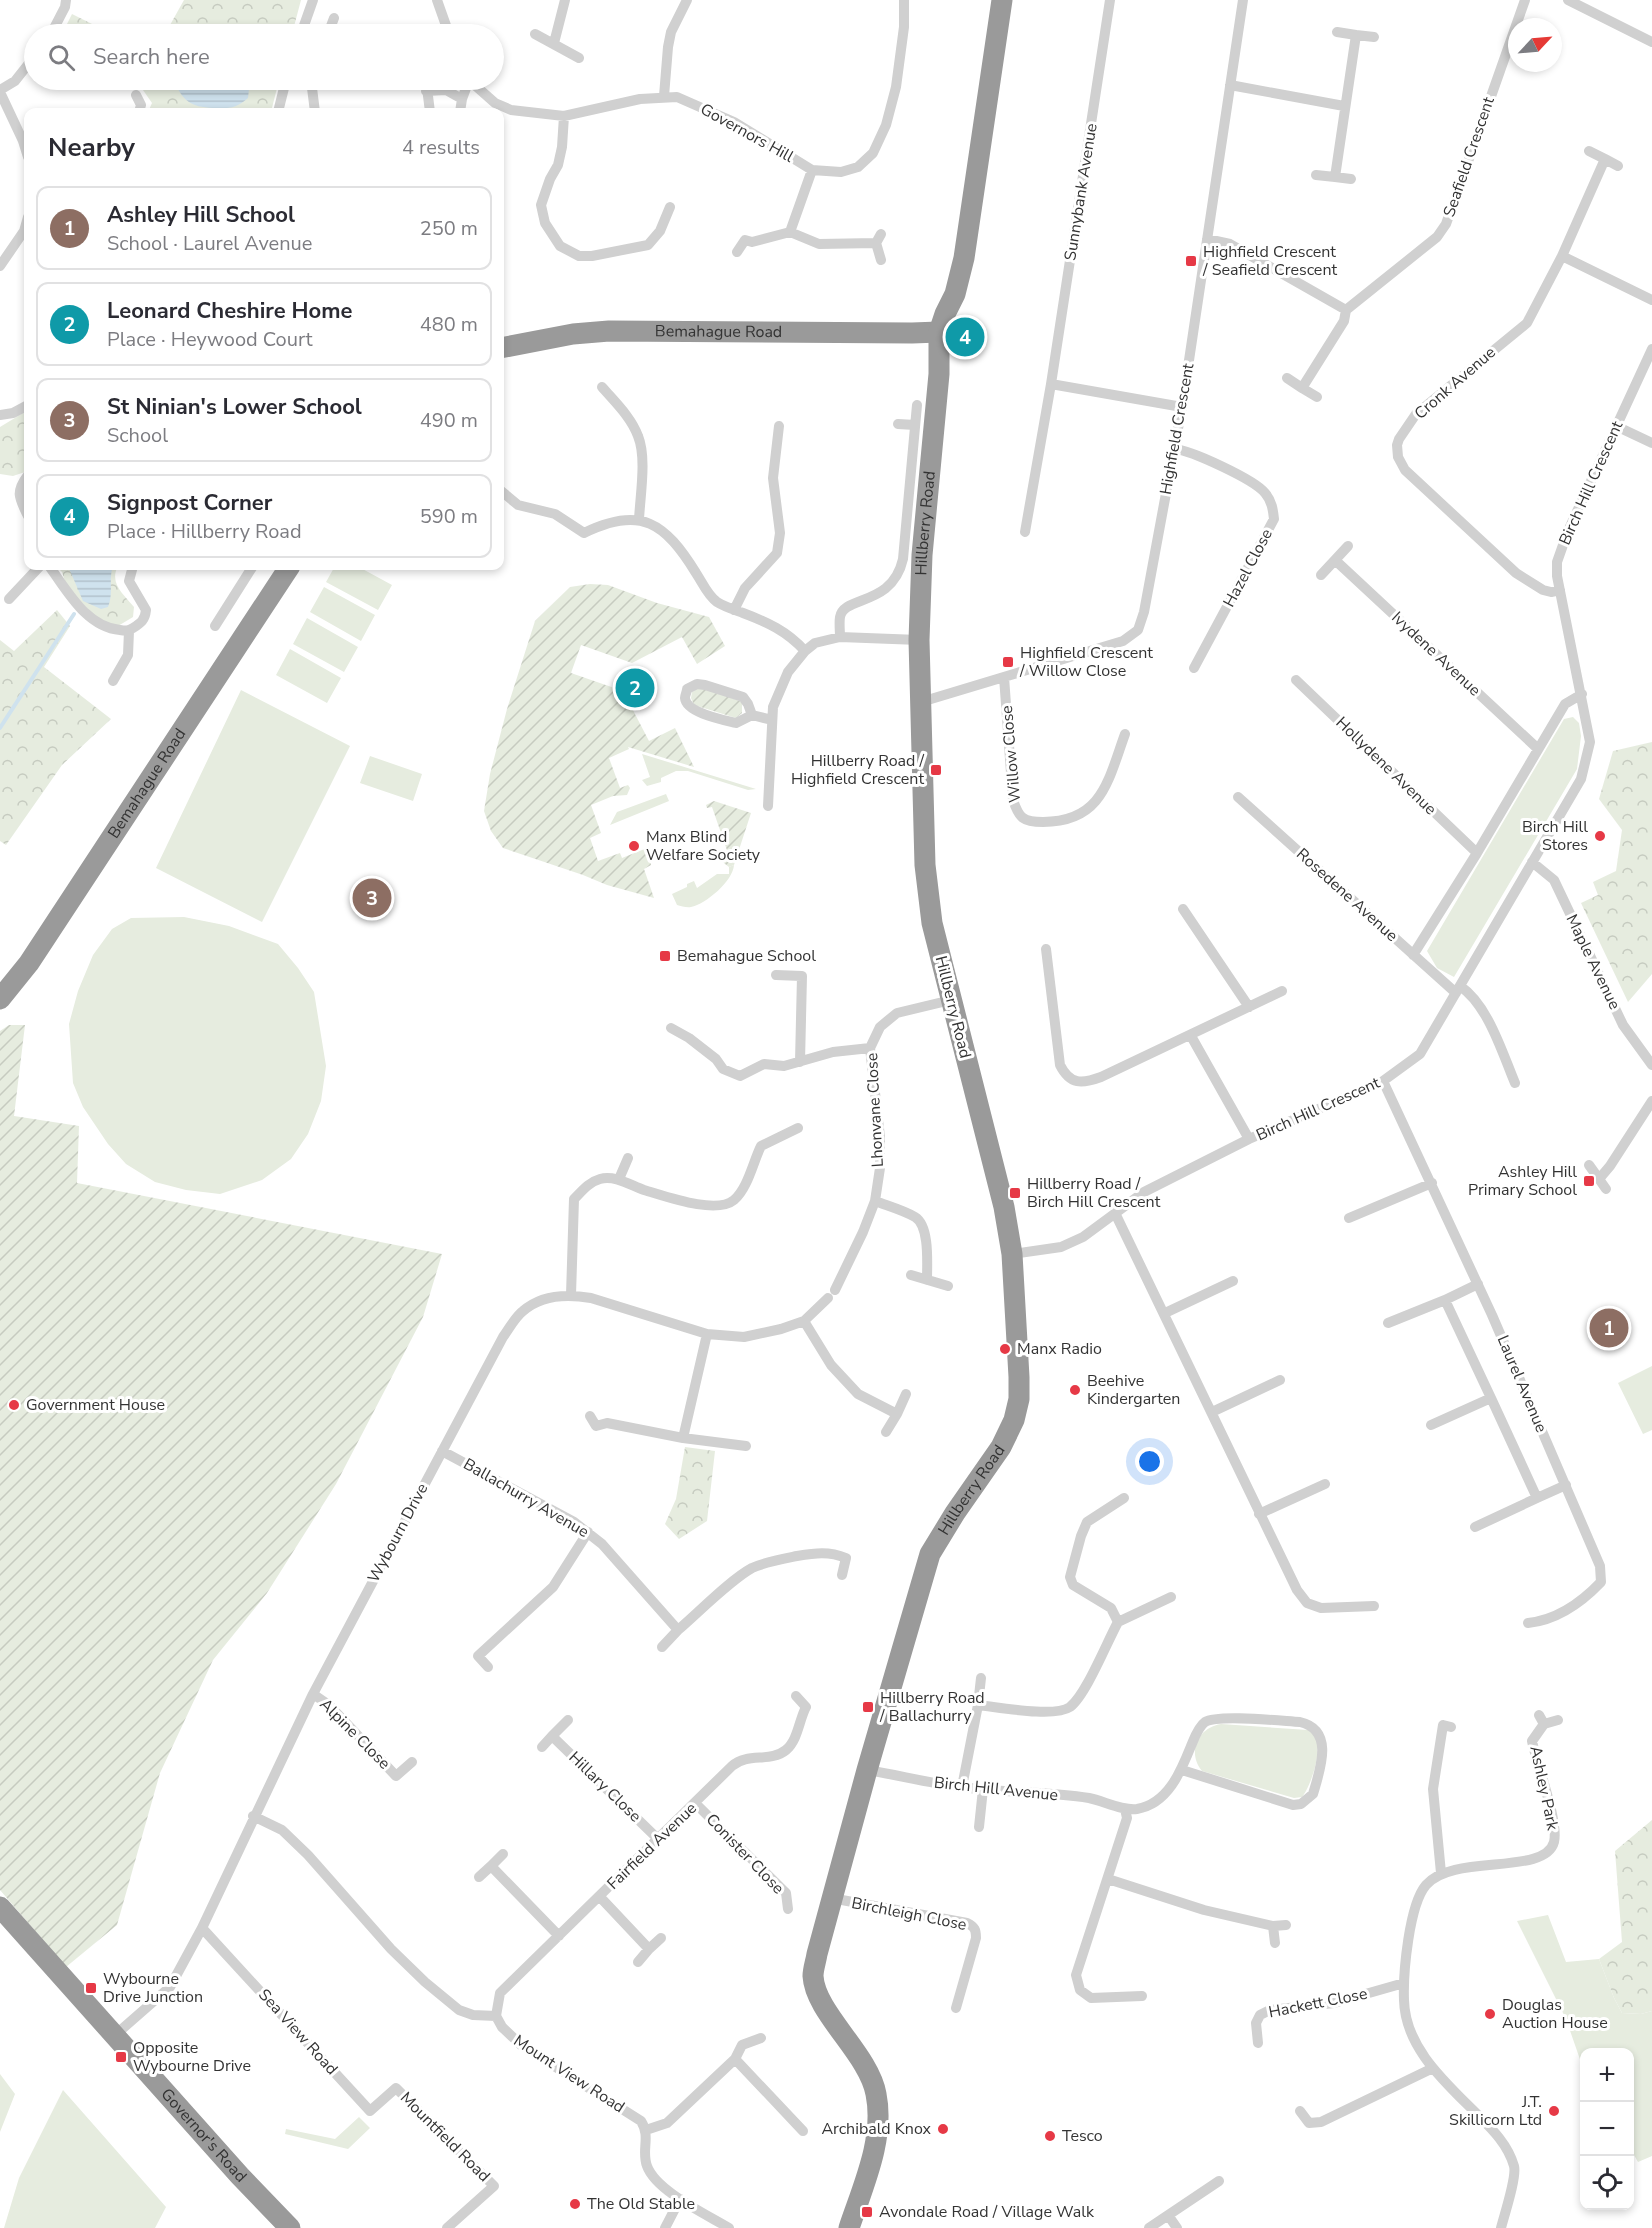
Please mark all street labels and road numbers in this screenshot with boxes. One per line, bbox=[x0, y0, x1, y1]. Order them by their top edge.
street label: Seafield Crescent bbox=[1438, 94, 1500, 220]
street label: Governors Hill bbox=[696, 98, 798, 168]
street label: Sunnybank Avenue bbox=[1059, 122, 1103, 262]
street label: Bemahague Road bbox=[655, 320, 782, 343]
street label: Cronk Avenue bbox=[1410, 342, 1500, 424]
street label: Highfield Crescent bbox=[1155, 361, 1199, 496]
street label: Birch Hill Crescent bbox=[1554, 417, 1628, 548]
street label: Hillberry Road bbox=[910, 470, 941, 576]
street label: Hazel Close bbox=[1218, 525, 1278, 611]
street label: Ivydene Avenue bbox=[1387, 607, 1485, 701]
street label: Willow Close bbox=[996, 704, 1026, 804]
street label: Hollydene Avenue bbox=[1331, 712, 1441, 820]
street label: Bemahague Road bbox=[103, 724, 191, 843]
street label: Rosedene Avenue bbox=[1291, 843, 1403, 947]
street label: Maple Avenue bbox=[1560, 911, 1626, 1013]
street label: Hillberry Road bbox=[930, 954, 976, 1060]
street label: Lhonvane Close bbox=[861, 1052, 889, 1168]
street label: Birch Hill Crescent bbox=[1253, 1072, 1384, 1146]
street label: Laurel Avenue bbox=[1492, 1332, 1552, 1436]
street label: Hillberry Road bbox=[933, 1440, 1010, 1539]
street label: Ballachurry Avenue bbox=[459, 1453, 593, 1543]
street label: Wybourn Drive bbox=[363, 1480, 433, 1586]
street label: Alpine Close bbox=[315, 1694, 395, 1774]
street label: Ashley Park bbox=[1524, 1744, 1564, 1833]
street label: Hillary Close bbox=[564, 1747, 646, 1827]
street label: Birch Hill Avenue bbox=[933, 1772, 1059, 1806]
street label: Fairfield Avenue bbox=[602, 1798, 702, 1894]
street label: Conister Close bbox=[701, 1809, 789, 1899]
street label: Birchleigh Close bbox=[850, 1892, 968, 1936]
street label: Hackett Close bbox=[1267, 1983, 1369, 2023]
street label: Sea View Road bbox=[253, 1984, 343, 2080]
street label: Mount View Road bbox=[509, 2030, 629, 2118]
street label: Governor's Road bbox=[156, 2084, 251, 2187]
street label: Mountfield Road bbox=[395, 2087, 495, 2187]

